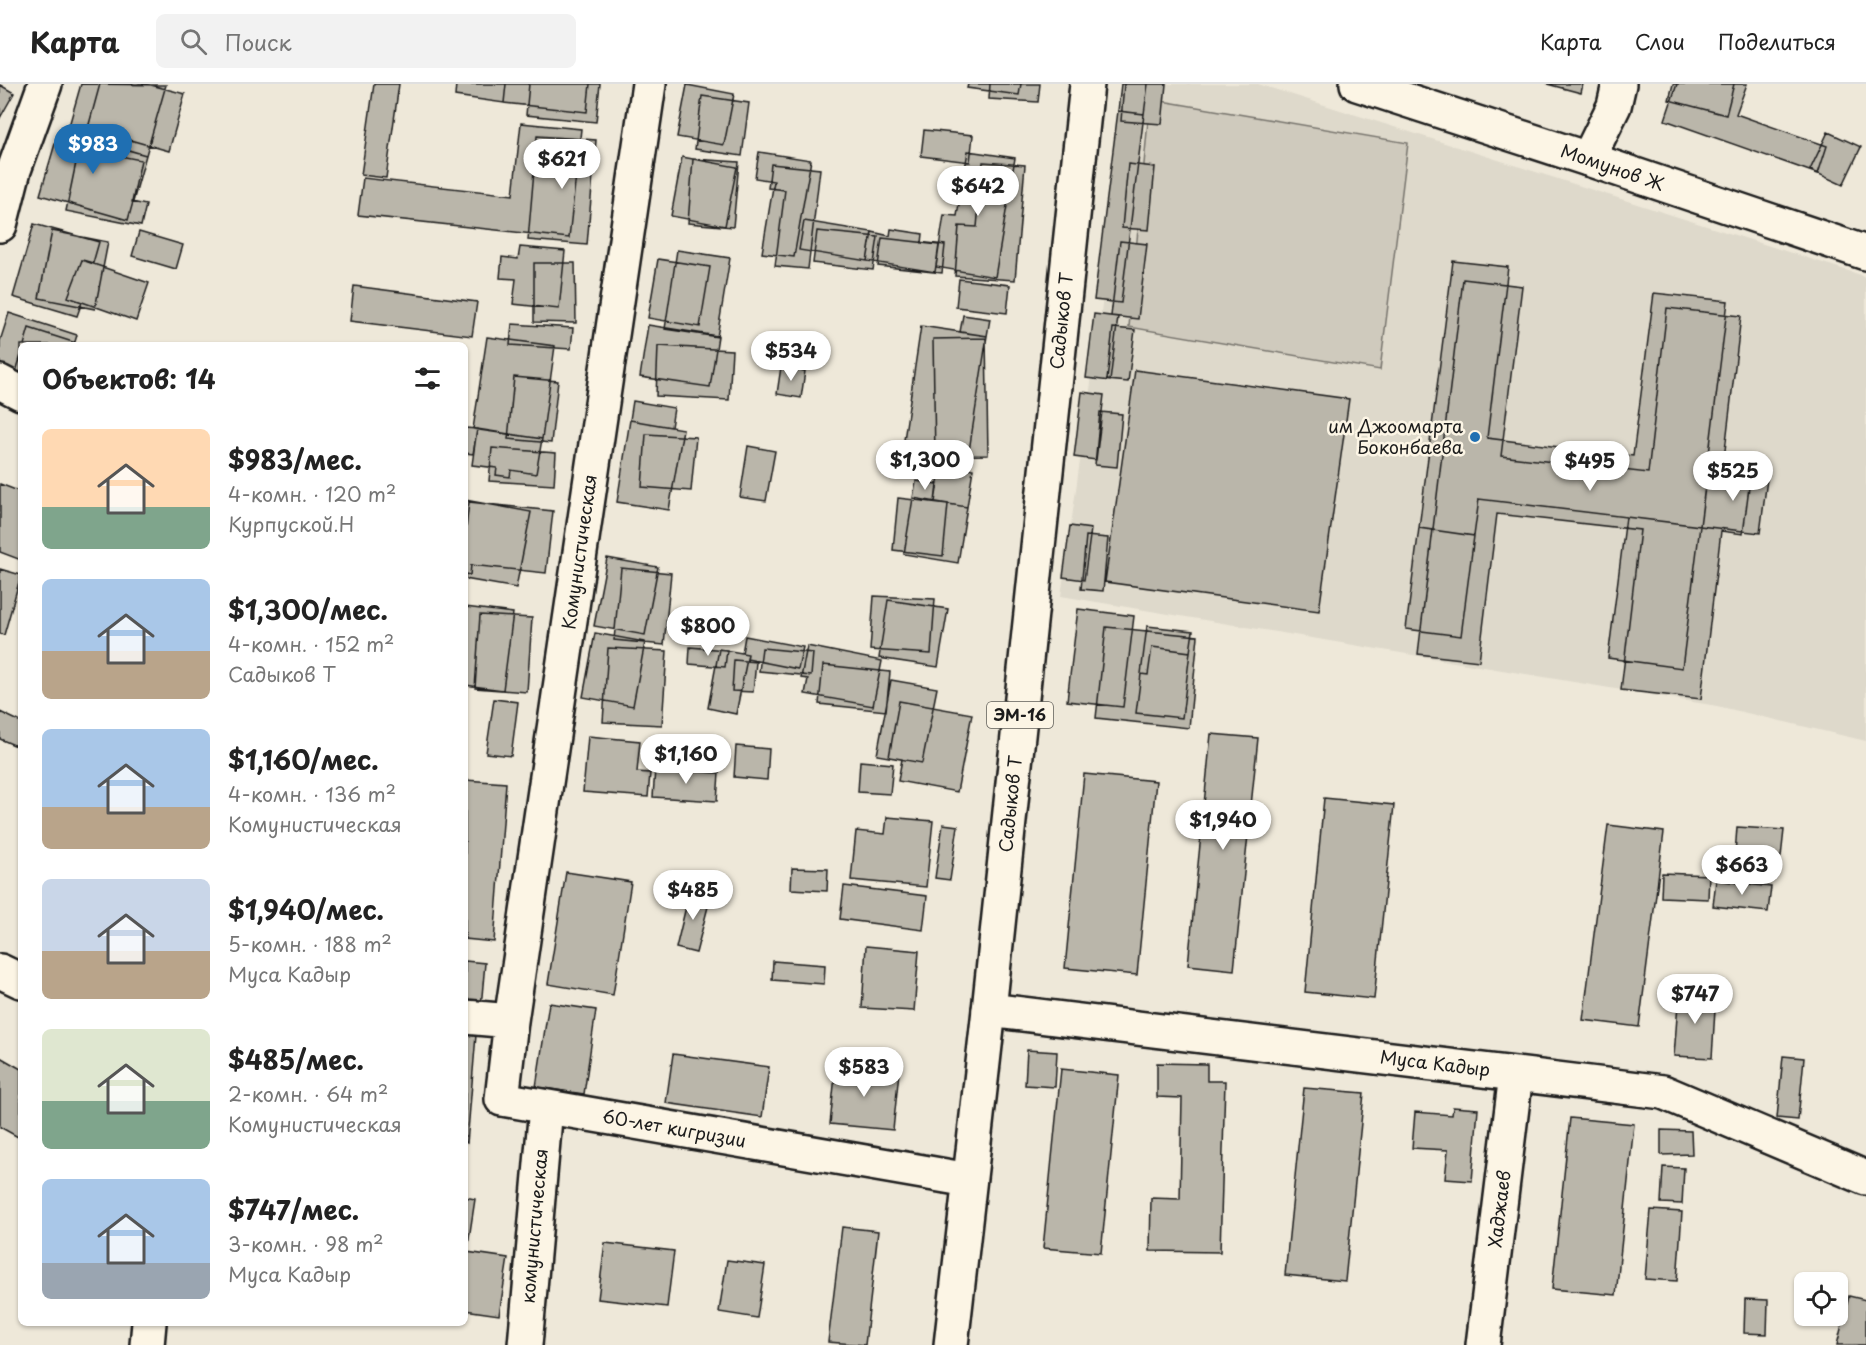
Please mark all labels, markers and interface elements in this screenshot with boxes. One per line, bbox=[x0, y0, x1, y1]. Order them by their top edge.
search box bbox=[156, 14, 576, 68]
text: Карта bbox=[30, 20, 120, 63]
icon: search bbox=[177, 25, 210, 58]
text: Поиск bbox=[225, 25, 292, 58]
text: Карта bbox=[1540, 25, 1602, 57]
text: Слои bbox=[1635, 25, 1685, 57]
text: Поделиться bbox=[1718, 25, 1836, 57]
pin: $983 bbox=[57, 124, 129, 175]
text: $983 bbox=[68, 128, 118, 158]
street label: Момунов Ж bbox=[1557, 136, 1668, 197]
pin: $621 bbox=[526, 139, 598, 190]
text: $621 bbox=[537, 143, 587, 173]
pin: $642 bbox=[942, 166, 1014, 217]
text: $642 bbox=[951, 170, 1005, 200]
street label: Садыков Т bbox=[1042, 270, 1079, 371]
pin: $534 bbox=[755, 331, 827, 382]
text: $534 bbox=[765, 335, 817, 365]
text: Объектов: 14 bbox=[42, 359, 216, 398]
icon: filters bbox=[411, 362, 444, 395]
place label: им Джоомарта Боконбаева bbox=[1328, 412, 1464, 460]
marker: им Джоомарта Боконбаева bbox=[1468, 430, 1482, 444]
text: $983/мес. bbox=[228, 440, 362, 479]
pin: $1,300 bbox=[876, 440, 974, 491]
pin: $495 bbox=[1554, 441, 1626, 492]
text: $1,300 bbox=[890, 444, 960, 474]
text: $495 bbox=[1565, 445, 1615, 475]
pin: $525 bbox=[1697, 451, 1769, 502]
icon: home bbox=[90, 453, 162, 525]
text: $525 bbox=[1707, 455, 1759, 485]
street label: Комунистическая bbox=[554, 472, 603, 631]
text: 4-комн. · 120 m² bbox=[228, 479, 396, 509]
text: Курпуской.Н bbox=[228, 509, 354, 539]
text: $1,300/мес. bbox=[228, 590, 388, 629]
icon: home bbox=[90, 603, 162, 675]
pin: $800 bbox=[672, 606, 744, 657]
text: $800 bbox=[681, 610, 735, 640]
text: 4-комн. · 152 m² bbox=[228, 629, 394, 659]
text: Садыков Т bbox=[228, 659, 336, 689]
road number: ЭМ-16 bbox=[987, 702, 1053, 728]
pin: $1,160 bbox=[637, 734, 735, 785]
text: $1,160 bbox=[654, 738, 718, 768]
text: $1,160/мес. bbox=[228, 740, 379, 779]
icon: home bbox=[90, 753, 162, 825]
street label: Садыков Т bbox=[991, 753, 1028, 854]
text: 4-комн. · 136 m² bbox=[228, 779, 396, 809]
pin: $1,940 bbox=[1174, 800, 1272, 851]
text: $1,940 bbox=[1189, 804, 1257, 834]
text: Комунистическая bbox=[228, 809, 402, 839]
pin: $663 bbox=[1706, 845, 1778, 896]
text: $663 bbox=[1716, 849, 1768, 879]
pin: $485 bbox=[657, 870, 729, 921]
text: $485 bbox=[667, 874, 719, 904]
text: $1,940/мес. bbox=[228, 890, 384, 929]
icon: home bbox=[90, 903, 162, 975]
text: 5-комн. · 188 m² bbox=[228, 929, 392, 959]
text: Муса Кадыр bbox=[228, 959, 351, 989]
pin: $747 bbox=[1659, 974, 1731, 1025]
text: $747 bbox=[1671, 978, 1719, 1008]
text: $485/мес. bbox=[228, 1040, 364, 1079]
street label: Муса Кадыр bbox=[1379, 1042, 1492, 1083]
pin: $583 bbox=[828, 1047, 900, 1098]
text: $583 bbox=[839, 1051, 889, 1081]
icon: home bbox=[90, 1053, 162, 1125]
text: 2-комн. · 64 m² bbox=[228, 1079, 388, 1109]
street label: 60-лет кигризии bbox=[600, 1102, 748, 1153]
text: Комунистическая bbox=[228, 1109, 402, 1139]
street label: комунистическая bbox=[513, 1147, 554, 1305]
street label: Хаджаев bbox=[1480, 1169, 1517, 1249]
text: $747/мес. bbox=[228, 1190, 359, 1229]
icon: home bbox=[90, 1203, 162, 1275]
text: 3-комн. · 98 m² bbox=[228, 1229, 384, 1259]
text: Муса Кадыр bbox=[228, 1259, 351, 1289]
map controls bbox=[1794, 1272, 1848, 1326]
button: locate bbox=[1794, 1272, 1848, 1326]

